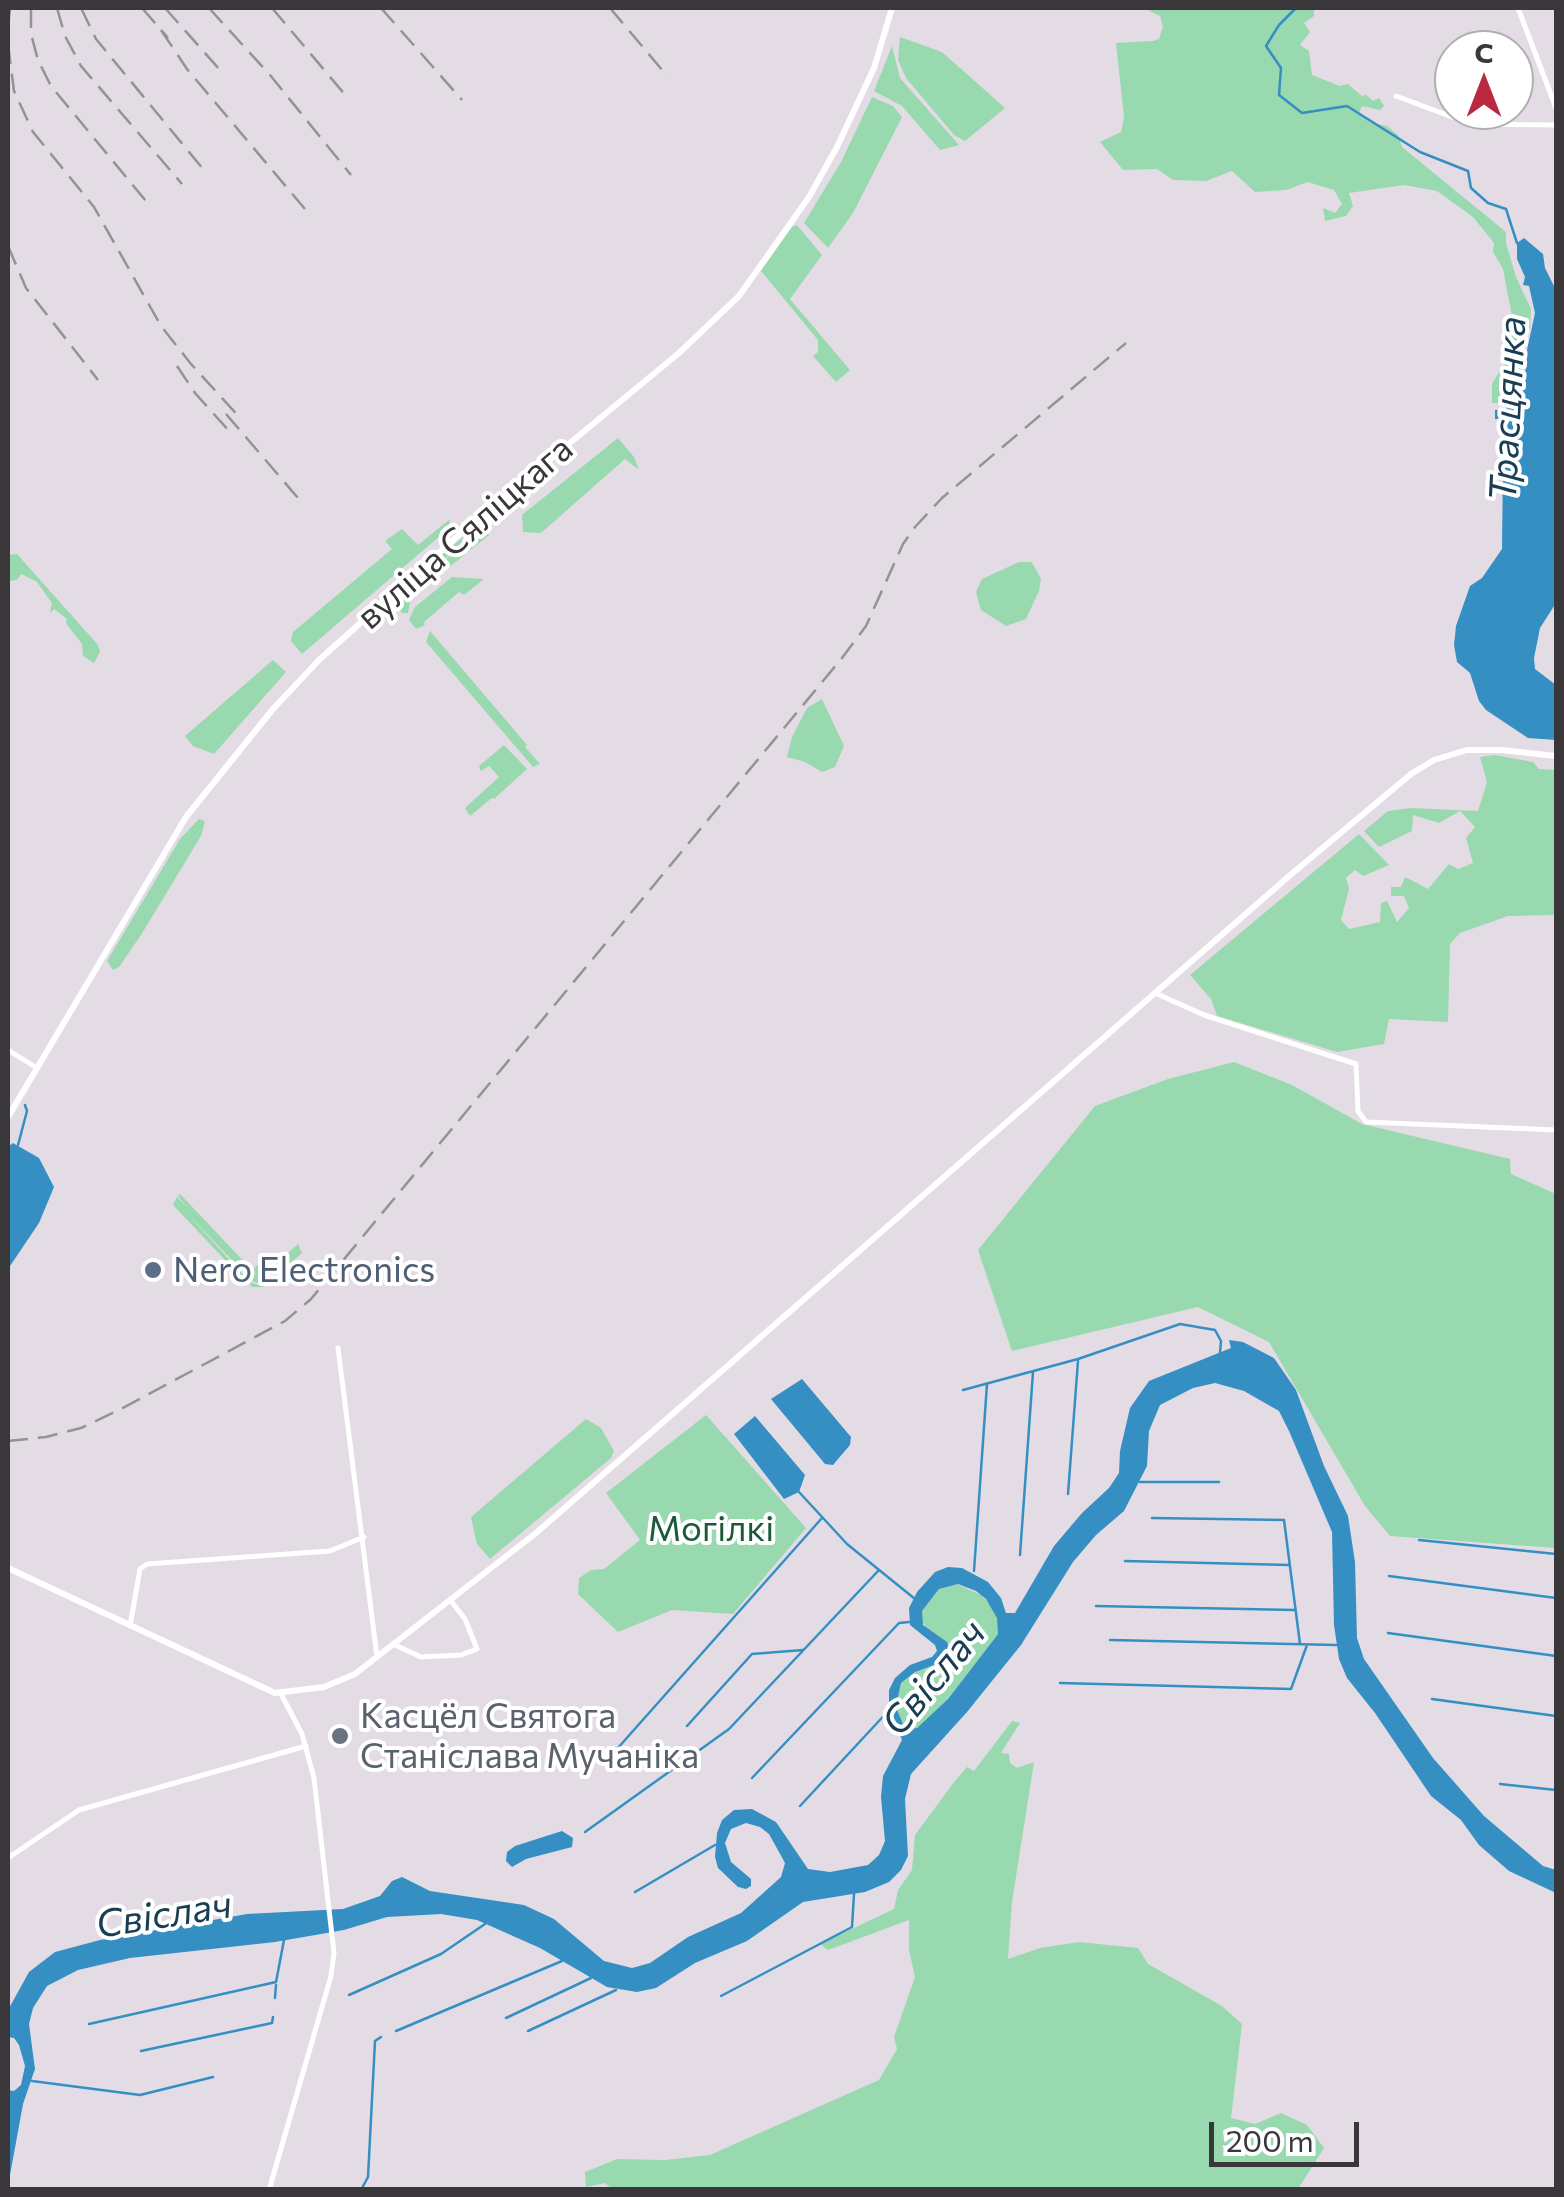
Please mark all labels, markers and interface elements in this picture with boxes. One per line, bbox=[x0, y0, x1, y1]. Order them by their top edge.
north arrow bbox=[1434, 30, 1534, 130]
text: С bbox=[1474, 35, 1494, 69]
water label: Трасцянка bbox=[1480, 315, 1536, 503]
street label: вуліца Сяліцкага bbox=[349, 428, 581, 638]
place label: Nero Electronics bbox=[173, 1249, 435, 1291]
marker: Nero Electronics bbox=[142, 1259, 164, 1281]
park label: Могілкі bbox=[648, 1508, 774, 1550]
water label: Свіслач bbox=[873, 1611, 995, 1745]
place label: Касцёл Святога Станіслава Мучаніка bbox=[360, 1695, 699, 1777]
marker: Касцёл Святога Станіслава Мучаніка bbox=[329, 1725, 351, 1747]
water label: Свіслач bbox=[93, 1882, 235, 1948]
scale bar bbox=[1214, 2102, 1364, 2164]
text: 200 m bbox=[1226, 2121, 1314, 2158]

